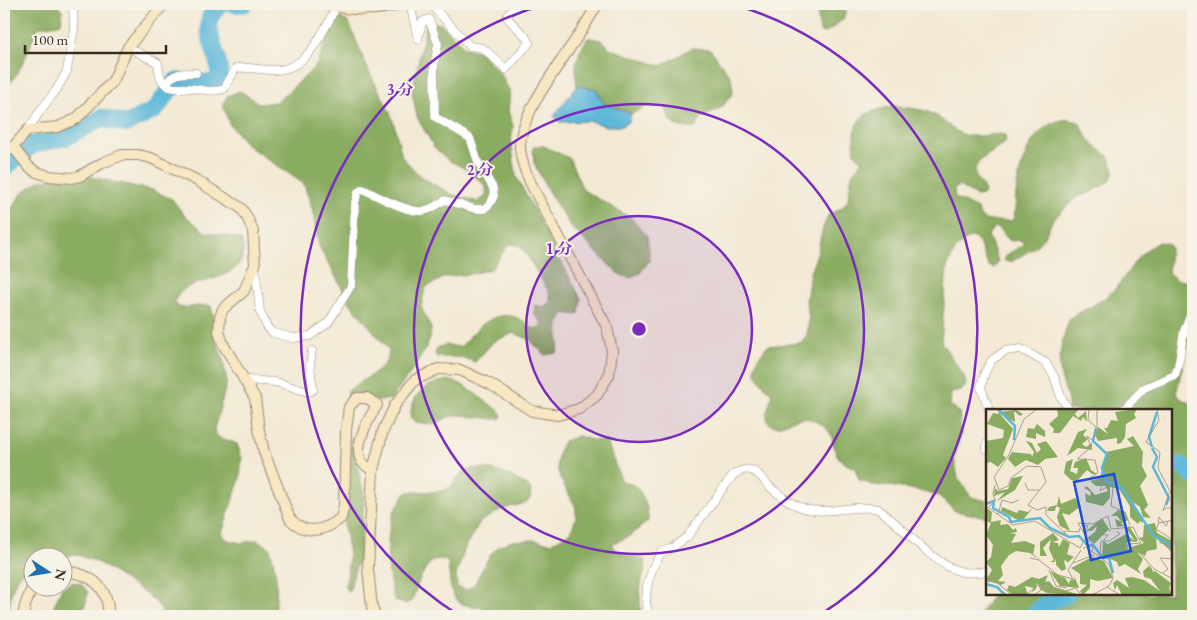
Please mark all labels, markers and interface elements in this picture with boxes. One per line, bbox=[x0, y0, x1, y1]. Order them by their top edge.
scale bar bbox=[25, 22, 166, 54]
text: 100 m bbox=[32, 30, 69, 49]
text: 3 分 bbox=[387, 80, 413, 99]
text: 2 分 bbox=[467, 160, 493, 179]
text: 1 分 bbox=[546, 239, 572, 258]
centre of rings bbox=[630, 320, 648, 338]
inset map bbox=[986, 409, 1172, 595]
north arrow bbox=[22, 548, 72, 598]
text: N bbox=[51, 567, 71, 583]

